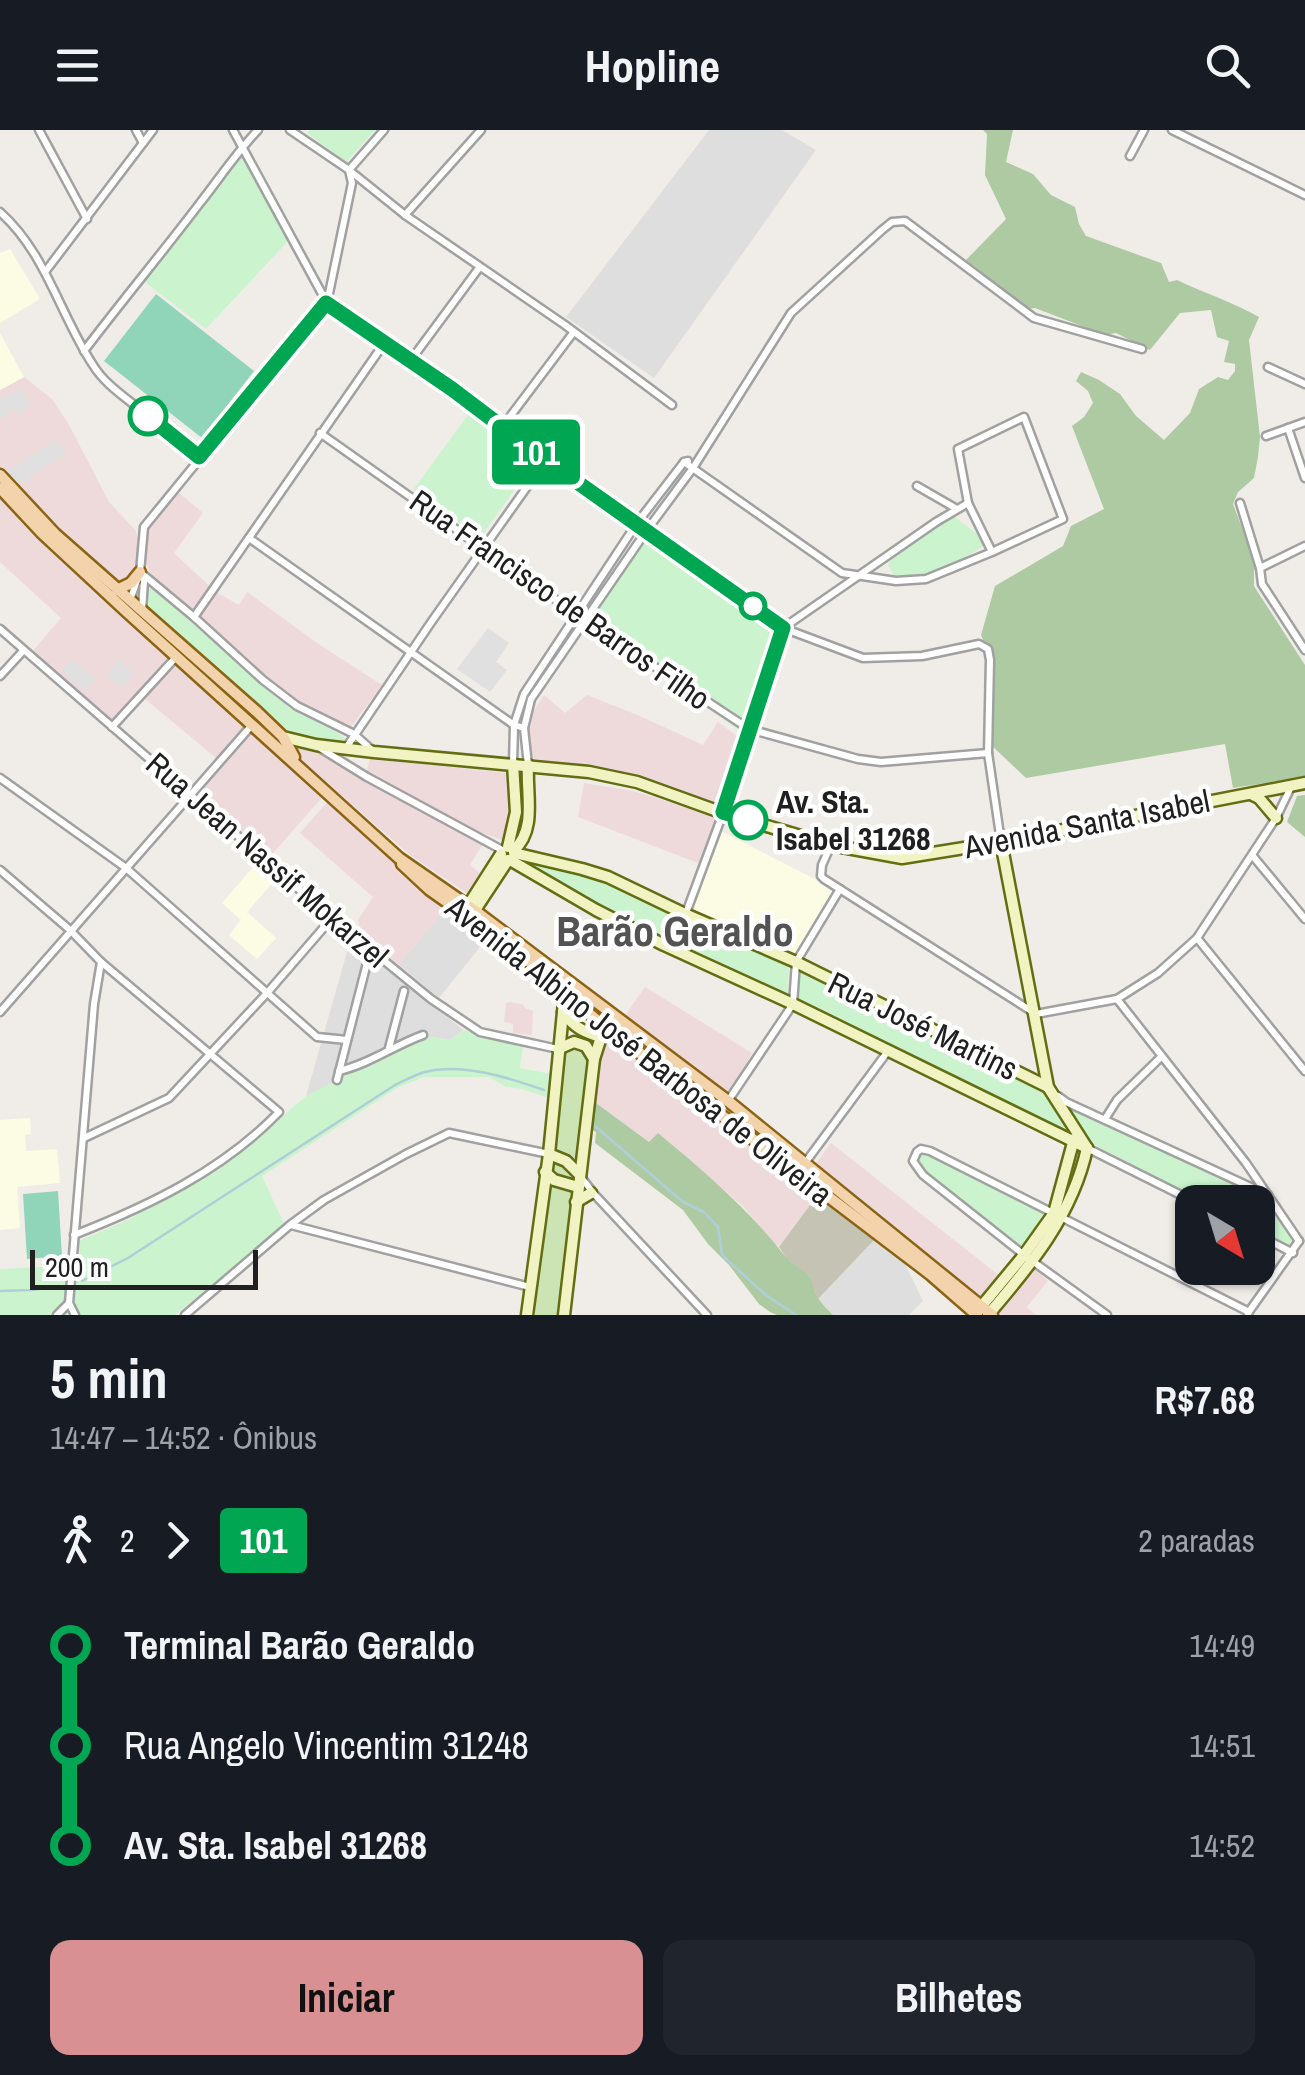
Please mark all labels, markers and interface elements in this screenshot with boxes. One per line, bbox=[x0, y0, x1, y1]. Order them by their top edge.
text: Hopline bbox=[585, 35, 720, 96]
icon: menu bbox=[50, 38, 105, 93]
icon: search bbox=[1200, 38, 1255, 93]
unlabelled marker bbox=[129, 397, 167, 435]
line badge: 101 bbox=[478, 420, 594, 484]
text: 101 bbox=[512, 429, 560, 476]
street label: Rua Francisco de Barros Filho bbox=[402, 480, 719, 720]
unlabelled marker bbox=[740, 593, 766, 619]
street label: Rua Jean Nassif Mokarzel bbox=[137, 742, 398, 977]
street label: Avenida Santa Isabel bbox=[960, 779, 1213, 869]
place label: Av. Sta. Isabel 31268 bbox=[776, 780, 931, 860]
marker: Av. Sta. Isabel 31268 bbox=[729, 801, 767, 839]
street label: Avenida Albino José Barbosa de Oliveira bbox=[436, 885, 842, 1215]
district label: Barão Geraldo bbox=[556, 903, 794, 959]
street label: Rua José Martins bbox=[821, 961, 1025, 1090]
north arrow bbox=[1175, 1185, 1275, 1285]
map controls bbox=[1175, 1185, 1275, 1285]
scale bar bbox=[30, 1245, 258, 1290]
text: 200 m bbox=[45, 1248, 109, 1286]
text: 5 min bbox=[50, 1341, 168, 1415]
text: R$7.68 bbox=[1155, 1375, 1255, 1426]
text: 14:47 – 14:52 · Ônibus bbox=[50, 1416, 317, 1459]
icon: walk bbox=[50, 1513, 105, 1568]
icon: forward bbox=[150, 1513, 205, 1568]
text: 101 bbox=[240, 1517, 287, 1564]
text: 2 bbox=[120, 1519, 135, 1562]
text: 2 paradas bbox=[1138, 1519, 1255, 1562]
text: Terminal Barão Geraldo bbox=[124, 1620, 475, 1671]
text: 14:49 bbox=[1189, 1624, 1255, 1667]
text: Rua Angelo Vincentim 31248 bbox=[124, 1720, 529, 1771]
text: 14:51 bbox=[1189, 1724, 1255, 1767]
text: Av. Sta. Isabel 31268 bbox=[124, 1820, 427, 1871]
text: 14:52 bbox=[1189, 1824, 1255, 1867]
button: Iniciar bbox=[50, 1940, 643, 2055]
button: Bilhetes bbox=[663, 1940, 1255, 2055]

